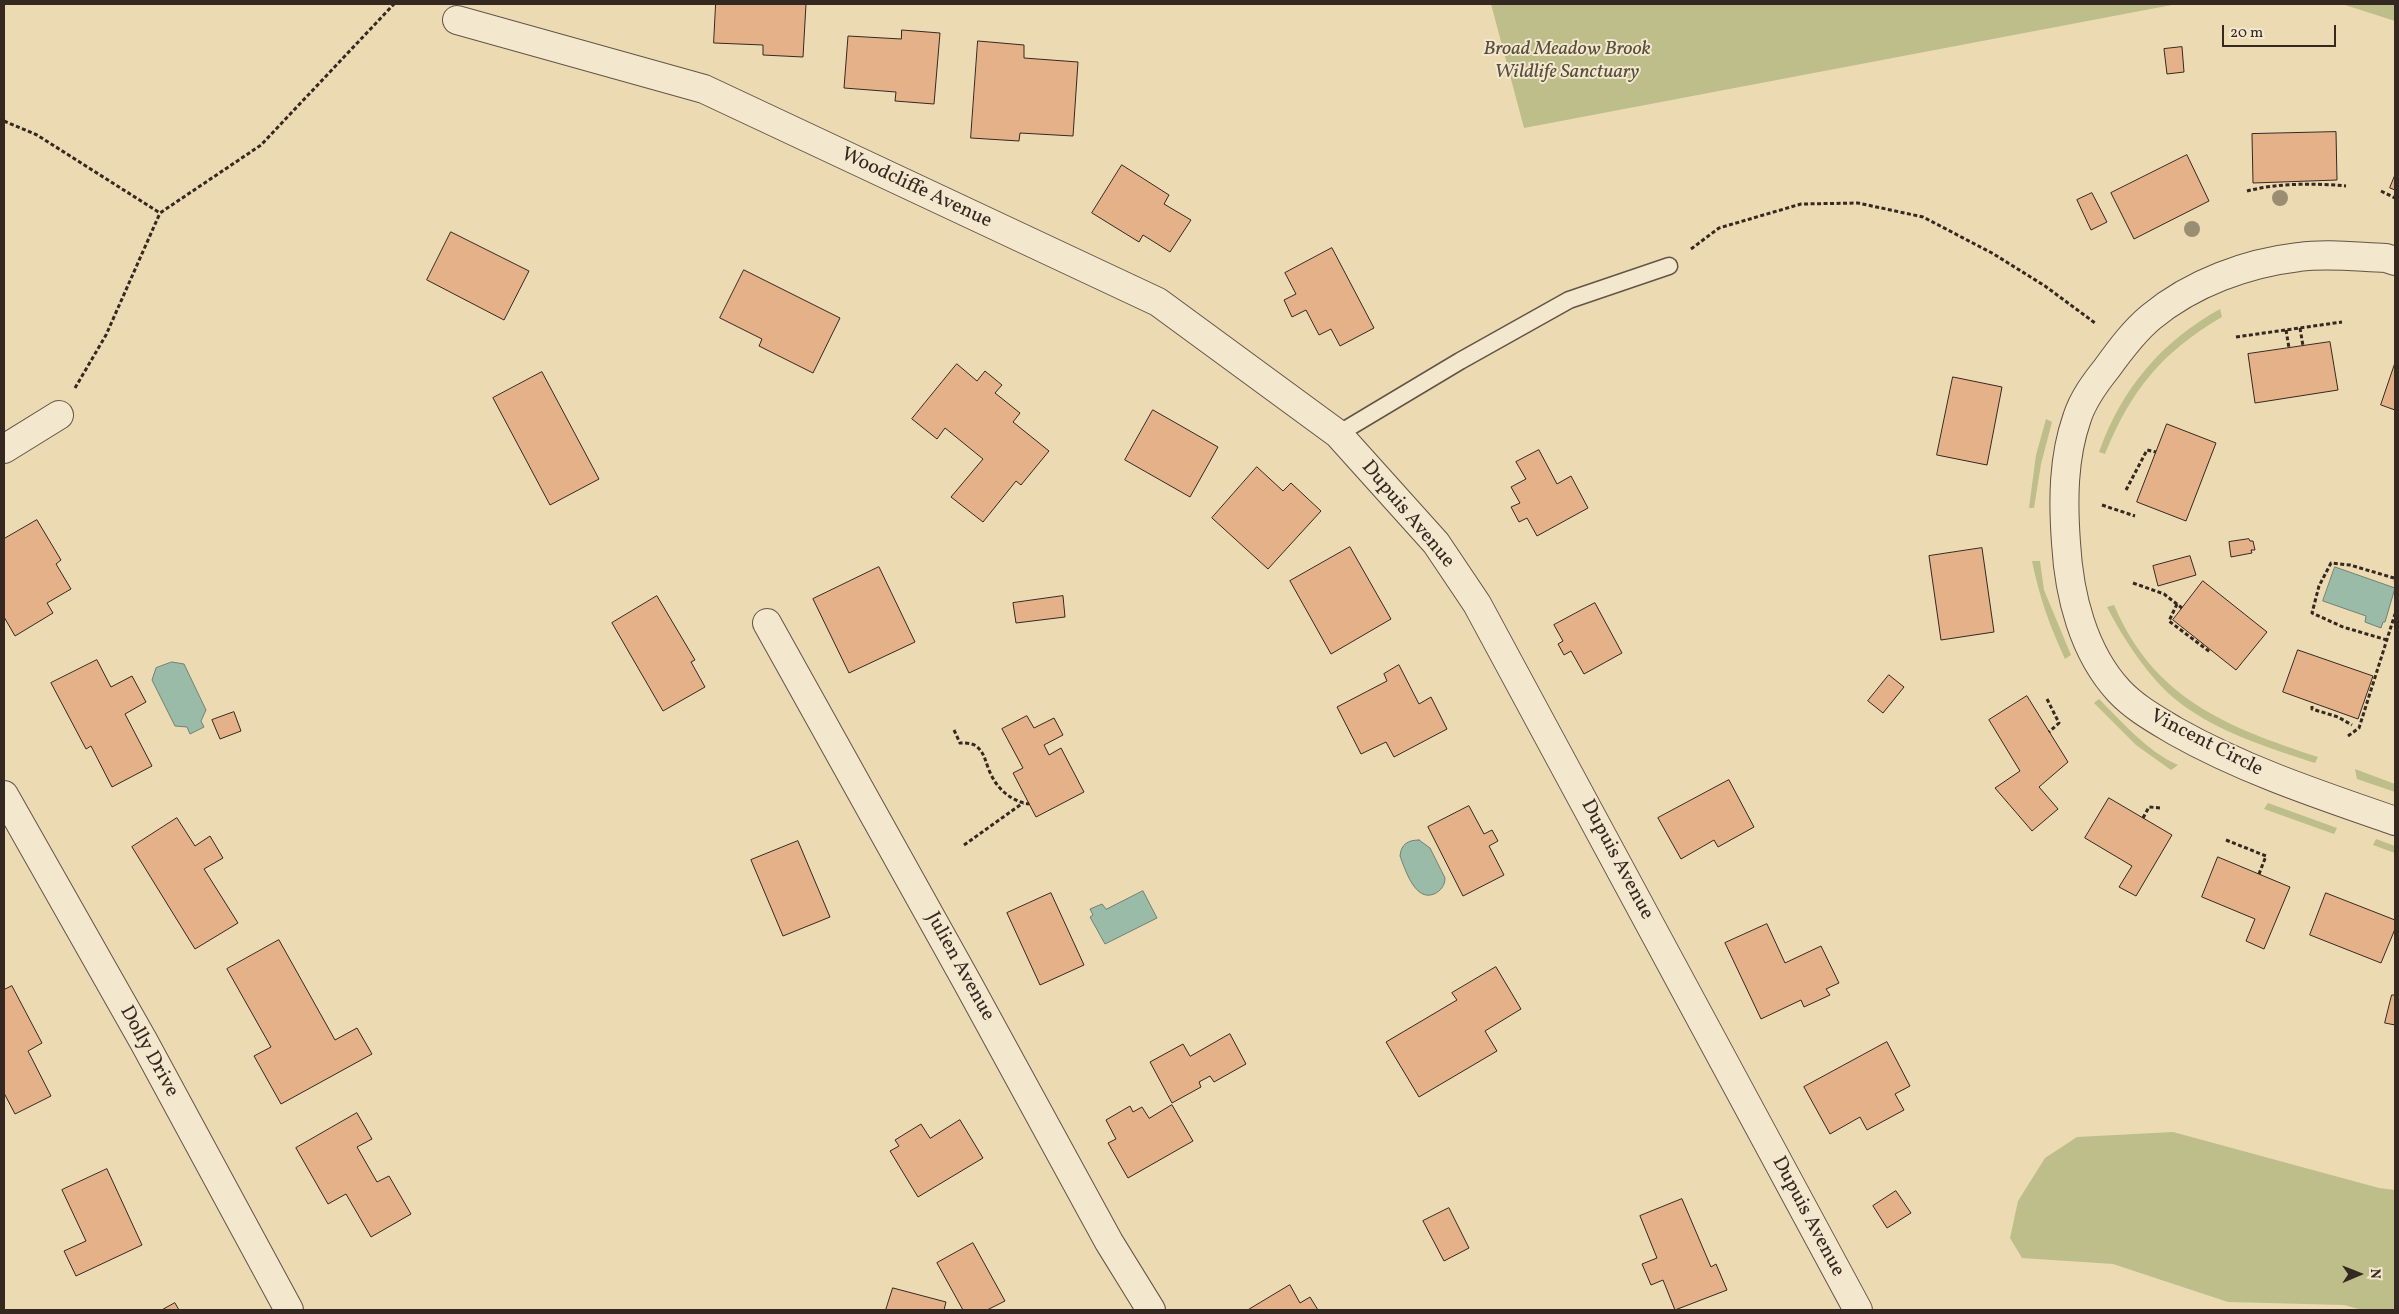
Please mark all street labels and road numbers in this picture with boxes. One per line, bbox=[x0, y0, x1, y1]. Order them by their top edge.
street label: Woodcliffe Avenue bbox=[837, 144, 995, 234]
street label: Dupuis Avenue bbox=[1355, 456, 1459, 574]
street label: Vincent Circle bbox=[2146, 705, 2266, 783]
street label: Dupuis Avenue bbox=[1574, 796, 1658, 924]
street label: Julien Avenue bbox=[919, 908, 999, 1026]
street label: Dolly Drive bbox=[113, 1002, 183, 1102]
street label: Dupuis Avenue bbox=[1765, 1153, 1849, 1281]

